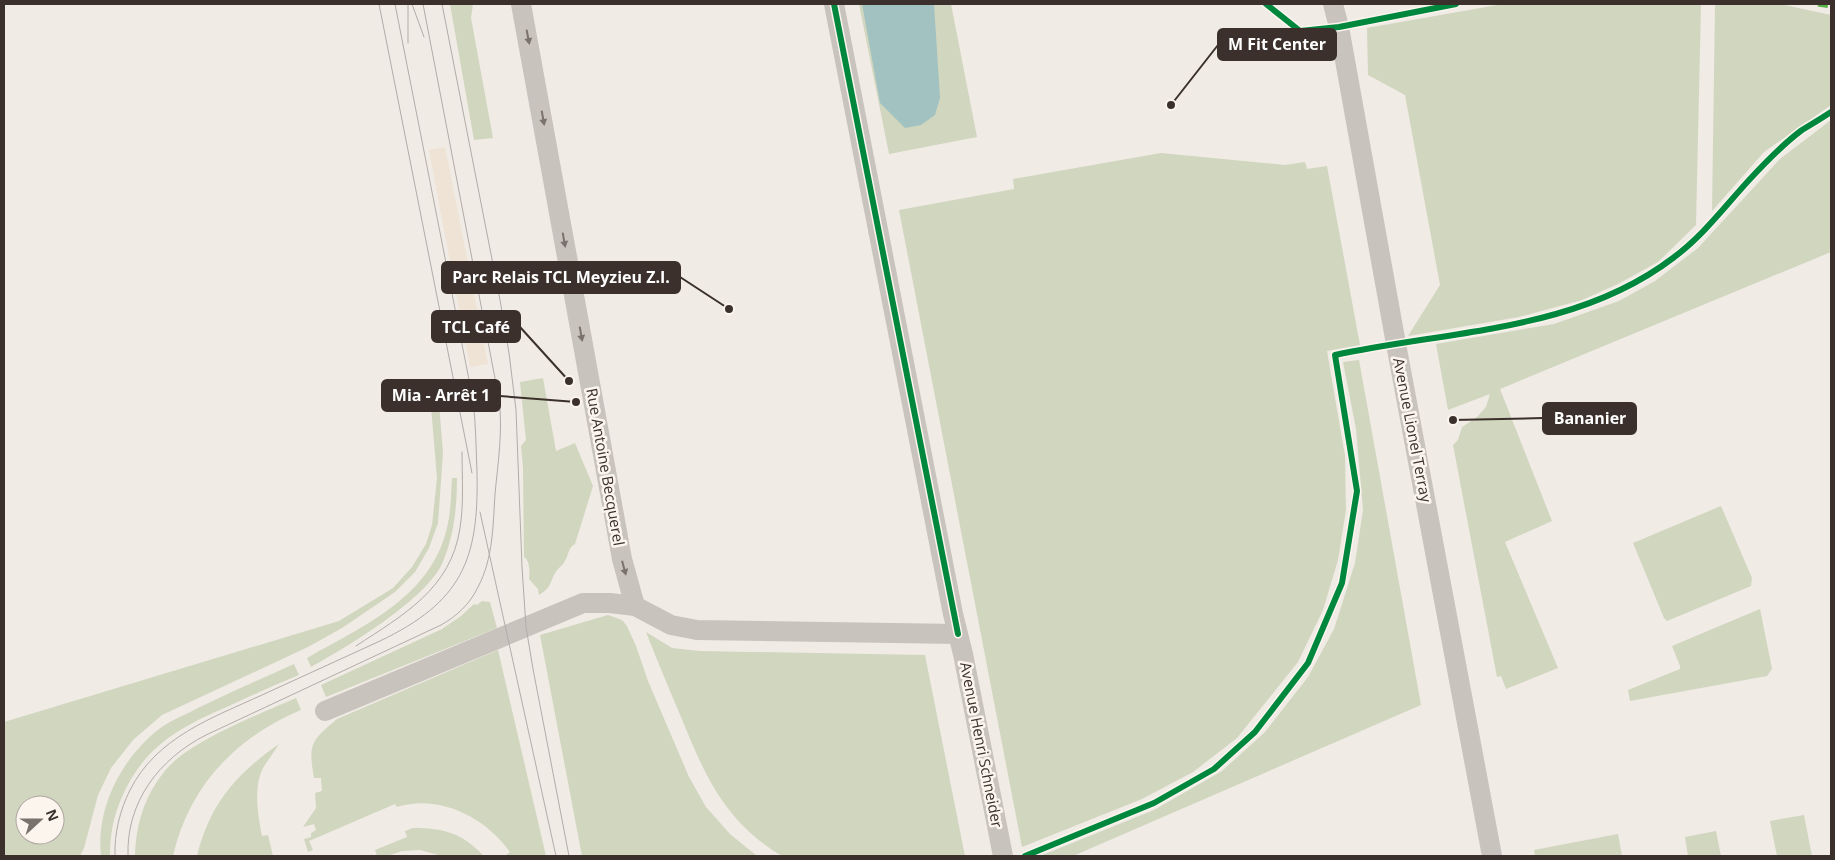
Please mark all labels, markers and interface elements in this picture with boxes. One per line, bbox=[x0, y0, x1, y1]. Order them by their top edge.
callout: M Fit Center bbox=[1218, 29, 1336, 60]
one-way arrow bbox=[524, 30, 532, 46]
text: M Fit Center bbox=[1228, 33, 1326, 55]
one-way arrow bbox=[539, 111, 547, 127]
one-way arrow bbox=[561, 233, 569, 249]
callout: Parc Relais TCL Meyzieu Z.I. bbox=[442, 262, 680, 293]
text: Parc Relais TCL Meyzieu Z.I. bbox=[452, 266, 670, 288]
callout: TCL Café bbox=[432, 311, 520, 342]
text: TCL Café bbox=[442, 316, 510, 338]
one-way arrow bbox=[578, 326, 586, 342]
street label: Avenue Lionel Terray bbox=[1389, 356, 1437, 504]
callout: Mia - Arrêt 1 bbox=[382, 380, 500, 411]
text: Mia - Arrêt 1 bbox=[392, 384, 490, 406]
street label: Rue Antoine Becquerel bbox=[582, 387, 630, 547]
callout: Bananier bbox=[1543, 403, 1636, 434]
text: Bananier bbox=[1554, 407, 1626, 429]
one-way arrow bbox=[621, 560, 629, 575]
street label: Avenue Henri Schneider bbox=[956, 660, 1008, 829]
north arrow bbox=[15, 795, 65, 845]
text: N bbox=[42, 806, 64, 824]

